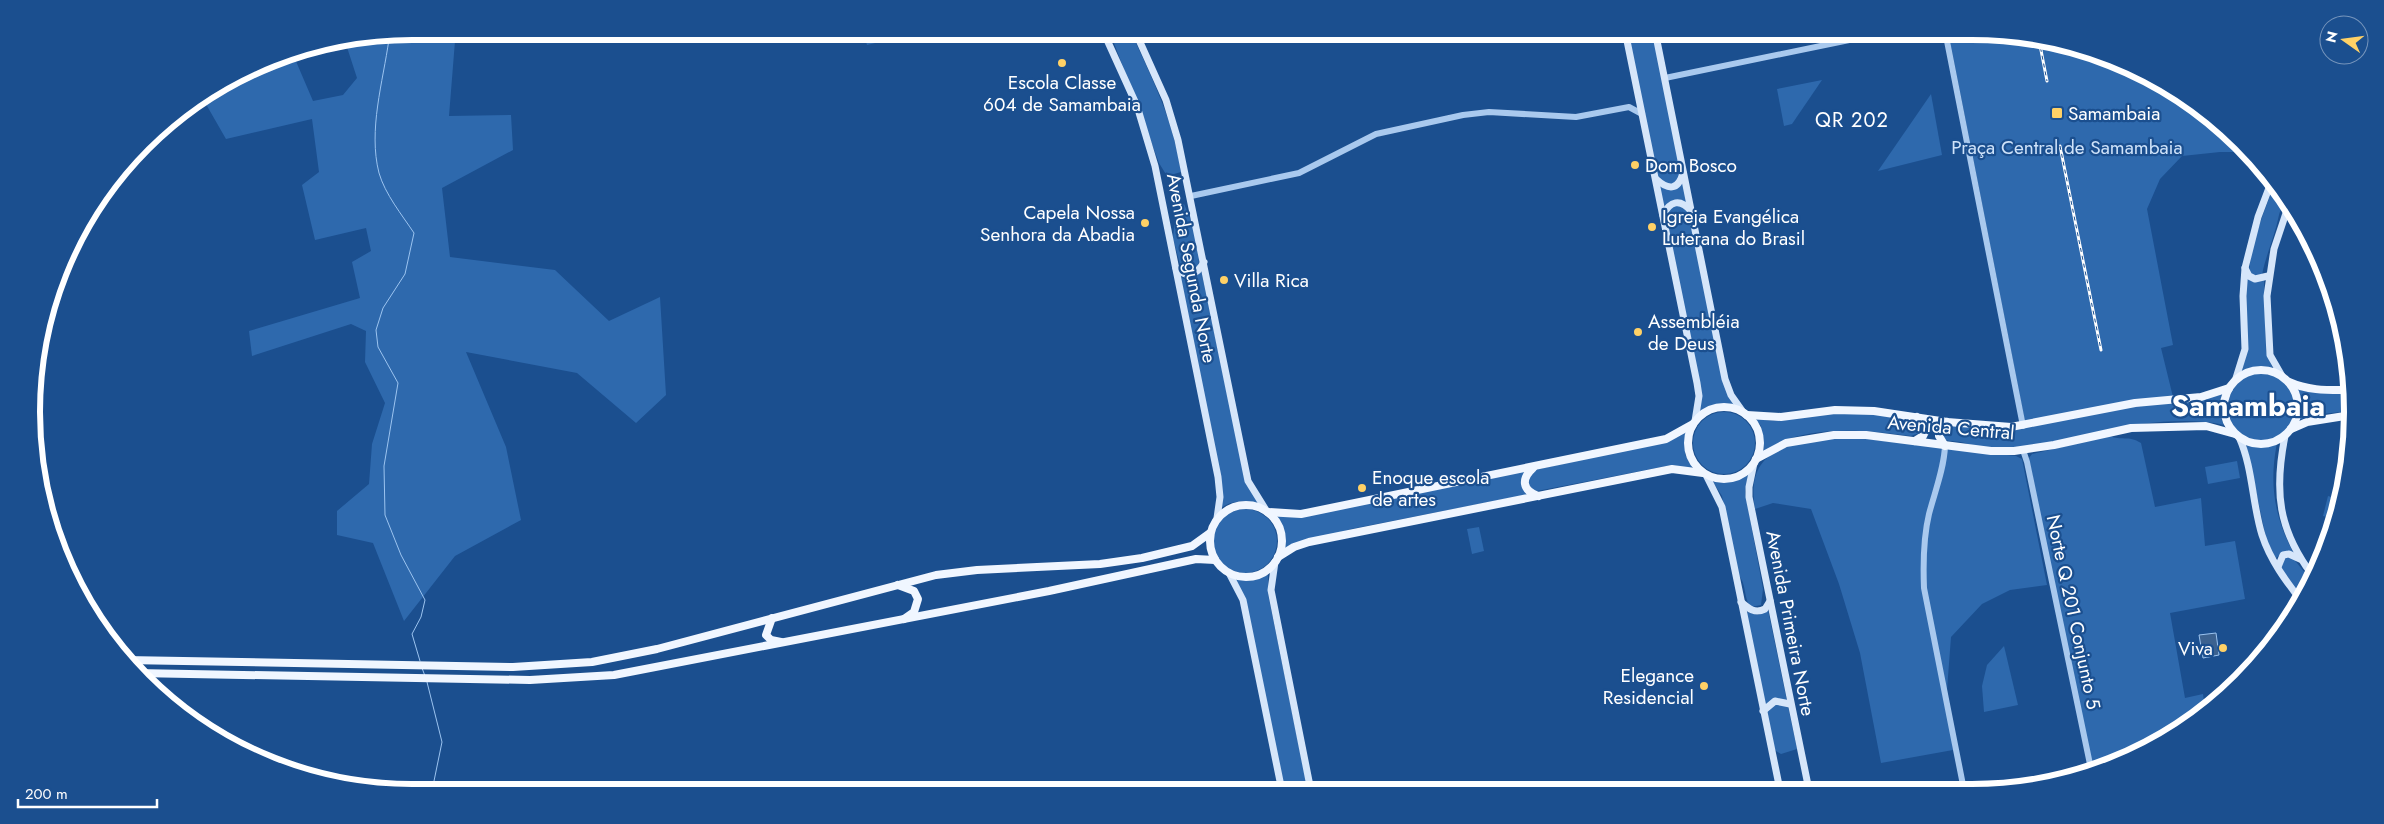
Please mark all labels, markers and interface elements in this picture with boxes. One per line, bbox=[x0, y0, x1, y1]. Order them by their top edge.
north arrow bbox=[2319, 15, 2369, 65]
text: N bbox=[2320, 29, 2342, 45]
marker: Escola Classe 604 de Samambaia bbox=[1056, 57, 1068, 69]
place label: Escola Classe 604 de Samambaia bbox=[983, 69, 1141, 118]
place label: Samambaia bbox=[2068, 100, 2160, 127]
district label: QR 202 bbox=[1815, 106, 1889, 135]
marker: Samambaia bbox=[2050, 106, 2064, 120]
park label: Praça Central de Samambaia bbox=[1951, 134, 2183, 161]
place label: Dom Bosco bbox=[1645, 152, 1737, 179]
marker: Dom Bosco bbox=[1629, 159, 1641, 171]
street label: Avenida Segunda Norte bbox=[1160, 171, 1223, 365]
place label: Capela Nossa Senhora da Abadia bbox=[980, 199, 1135, 248]
place label: Igreja Evangélica Luterana do Brasil bbox=[1662, 203, 1805, 252]
marker: Capela Nossa Senhora da Abadia bbox=[1139, 217, 1151, 229]
marker: Igreja Evangélica Luterana do Brasil bbox=[1646, 221, 1658, 233]
place label: Villa Rica bbox=[1234, 267, 1309, 294]
marker: Villa Rica bbox=[1218, 274, 1230, 286]
place label: Assembléia de Deus bbox=[1648, 308, 1740, 357]
marker: Assembléia de Deus bbox=[1632, 326, 1644, 338]
district label: Samambaia bbox=[2171, 385, 2325, 427]
street label: Avenida Central bbox=[1886, 408, 2016, 446]
place label: Enoque escola de artes bbox=[1372, 464, 1490, 513]
marker: Enoque escola de artes bbox=[1356, 482, 1368, 494]
street label: Norte Q 201 Conjunto 5 bbox=[2040, 512, 2107, 712]
street label: Avenida Primeira Norte bbox=[1759, 528, 1822, 718]
place label: Viva bbox=[2178, 635, 2213, 662]
marker: Viva bbox=[2217, 642, 2229, 654]
place label: Elegance Residencial bbox=[1603, 662, 1694, 711]
marker: Elegance Residencial bbox=[1698, 680, 1710, 692]
scale bar bbox=[18, 776, 156, 808]
text: 200 m bbox=[25, 783, 68, 805]

